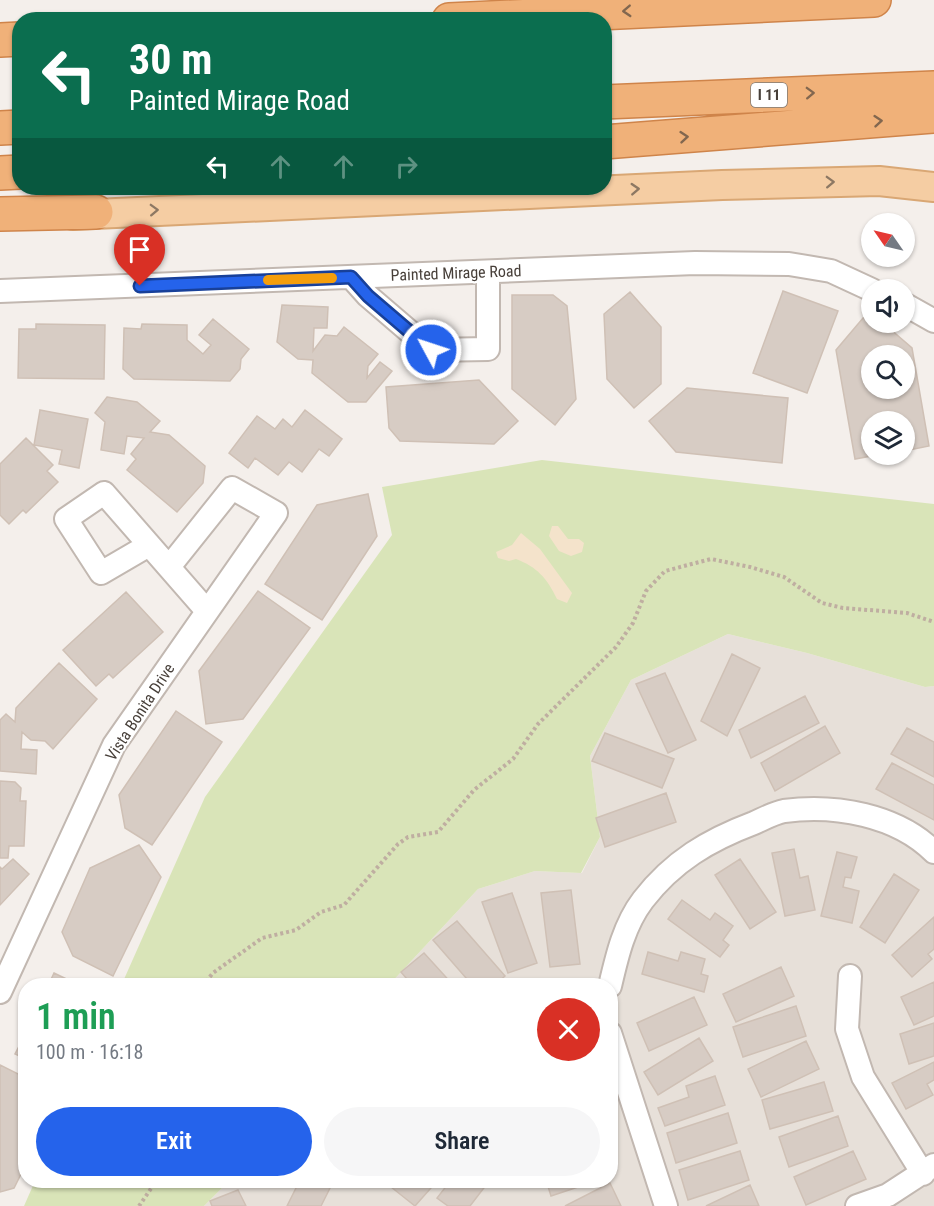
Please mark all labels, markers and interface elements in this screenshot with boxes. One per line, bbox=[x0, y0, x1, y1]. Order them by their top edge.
one-way arrow bbox=[622, 5, 631, 18]
text: 30 m bbox=[129, 35, 212, 84]
icon: left bbox=[30, 36, 108, 114]
road number: I 11 bbox=[751, 83, 787, 107]
text: Painted Mirage Road bbox=[129, 85, 350, 117]
one-way arrow bbox=[805, 87, 814, 100]
one-way arrow bbox=[874, 115, 883, 128]
one-way arrow bbox=[679, 131, 688, 144]
icon: left bbox=[201, 150, 234, 183]
icon: ahead bbox=[264, 150, 297, 183]
icon: ahead bbox=[327, 150, 360, 183]
icon: right bbox=[390, 150, 423, 183]
one-way arrow bbox=[825, 176, 834, 188]
one-way arrow bbox=[631, 182, 640, 195]
one-way arrow bbox=[150, 203, 159, 216]
north arrow bbox=[861, 213, 915, 267]
map controls bbox=[861, 213, 915, 465]
pin bbox=[114, 224, 165, 286]
icon: arrive bbox=[123, 233, 156, 266]
street label: Painted Mirage Road bbox=[390, 261, 522, 285]
button: sound bbox=[861, 279, 915, 333]
position arrow bbox=[399, 318, 463, 382]
button: search bbox=[861, 345, 915, 399]
button: layers bbox=[861, 411, 915, 465]
street label: Vista Bonita Drive bbox=[101, 660, 179, 764]
text: 1 min bbox=[36, 996, 116, 1038]
button: close bbox=[537, 998, 600, 1061]
text: 100 m · 16:18 bbox=[36, 1040, 143, 1064]
button: Exit bbox=[36, 1107, 312, 1176]
button: Share bbox=[324, 1107, 600, 1176]

